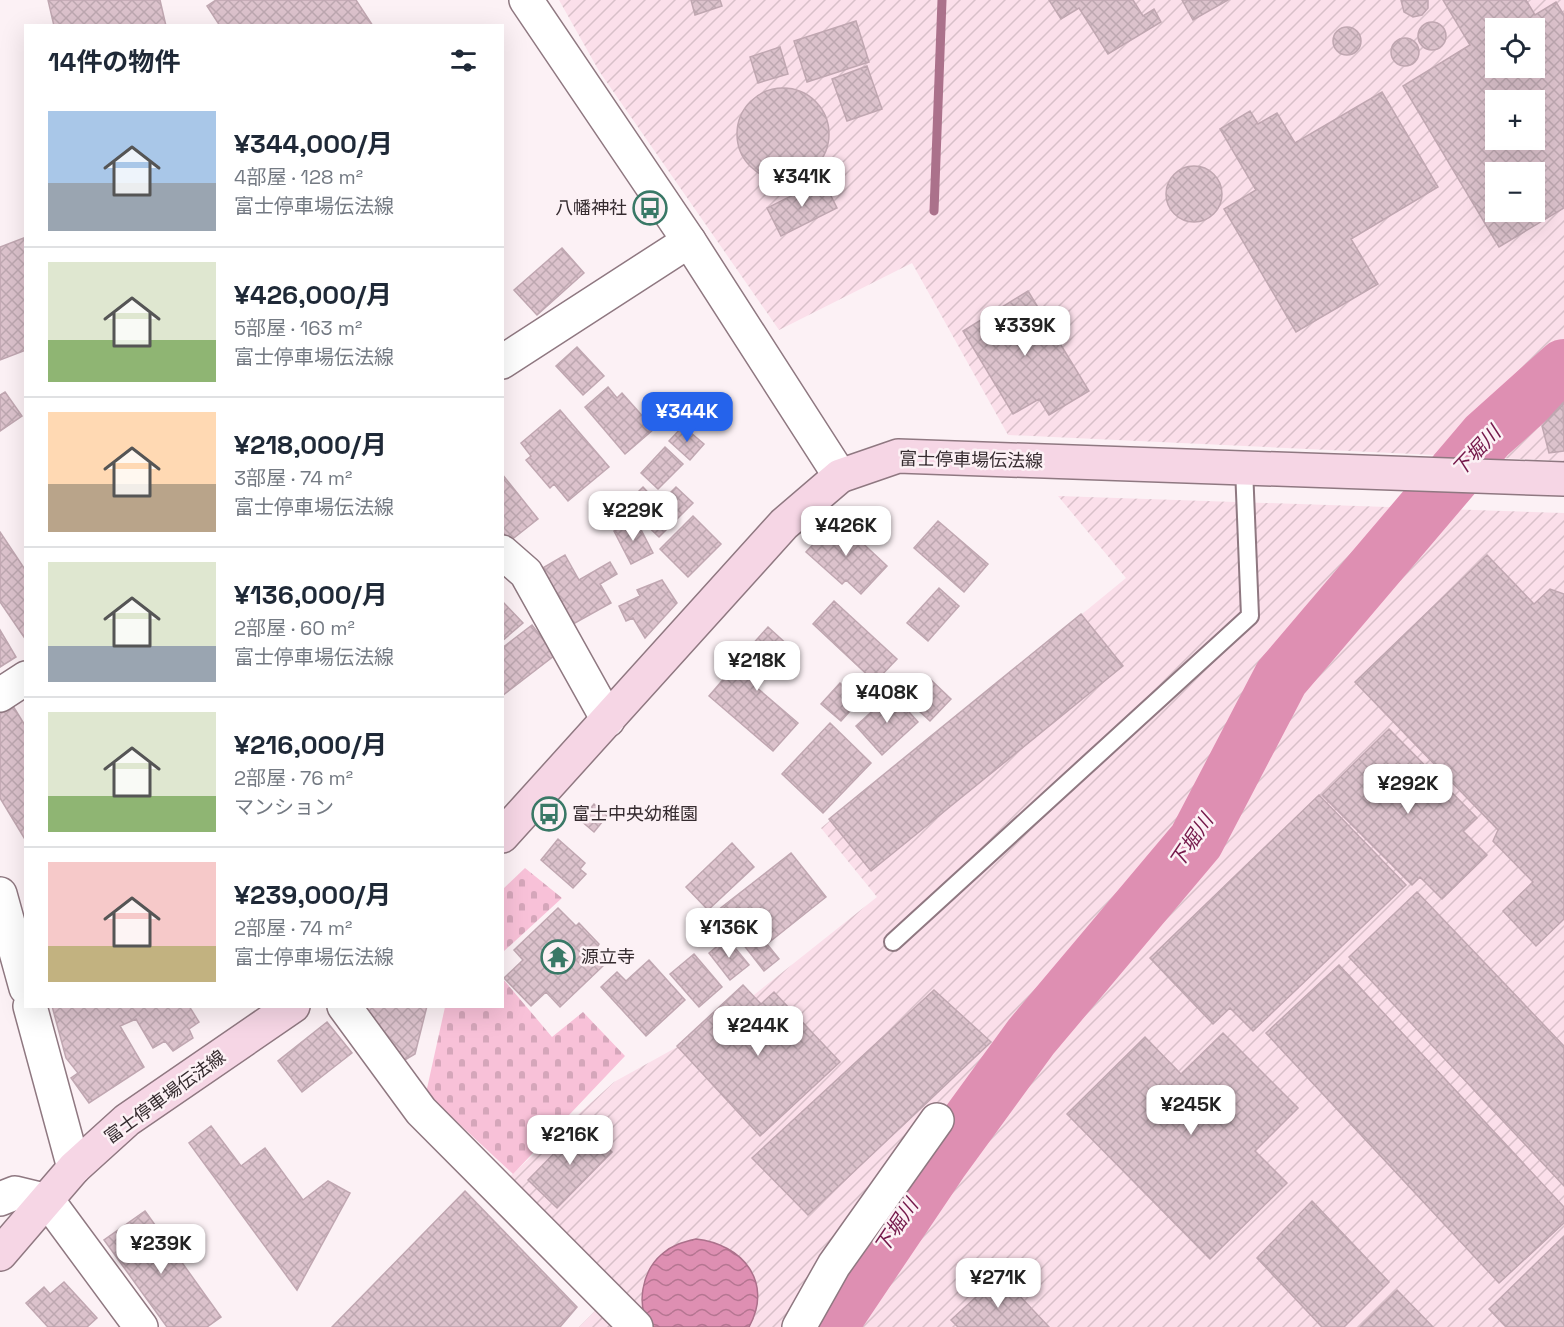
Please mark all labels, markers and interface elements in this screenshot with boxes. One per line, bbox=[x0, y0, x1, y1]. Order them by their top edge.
map controls bbox=[1485, 18, 1545, 222]
button: locate bbox=[1485, 18, 1545, 78]
icon: filters bbox=[447, 44, 480, 77]
text: 14件の物件 bbox=[48, 45, 180, 79]
button: + bbox=[1485, 90, 1545, 150]
text: ¥344,000/月 bbox=[234, 127, 393, 161]
icon: home bbox=[96, 135, 168, 207]
pin: ¥341K bbox=[760, 157, 844, 208]
button: − bbox=[1485, 162, 1545, 222]
text: ¥341K bbox=[773, 163, 831, 189]
text: 4部屋 · 128 m² bbox=[234, 164, 363, 190]
bus stop icon: 八幡神社 bbox=[632, 190, 668, 226]
text: 富士停車場伝法線 bbox=[234, 193, 394, 219]
place label: 八幡神社 bbox=[555, 196, 627, 219]
text: ¥426,000/月 bbox=[234, 278, 392, 312]
icon: home bbox=[96, 286, 168, 358]
pin: ¥339K bbox=[983, 306, 1067, 357]
text: ¥339K bbox=[994, 312, 1056, 338]
text: 5部屋 · 163 m² bbox=[234, 315, 362, 341]
text: 富士停車場伝法線 bbox=[234, 344, 394, 370]
pin: ¥344K bbox=[645, 392, 729, 443]
text: ¥344K bbox=[656, 398, 718, 424]
water label: 下堀川 bbox=[1446, 419, 1507, 482]
text: ¥218,000/月 bbox=[234, 428, 387, 462]
icon: home bbox=[96, 436, 168, 508]
street label: 富士停車場伝法線 bbox=[899, 447, 1043, 472]
text: 3部屋 · 74 m² bbox=[234, 465, 352, 491]
pin: ¥229K bbox=[591, 491, 675, 542]
text: 富士停車場伝法線 bbox=[234, 494, 394, 520]
text: ¥229K bbox=[603, 497, 663, 523]
pin: ¥426K bbox=[804, 506, 888, 557]
text: ¥426K bbox=[815, 512, 877, 538]
text: ¥136,000/月 bbox=[234, 578, 388, 612]
icon: home bbox=[96, 586, 168, 658]
text: 2部屋 · 60 m² bbox=[234, 615, 355, 641]
pin: ¥218K bbox=[715, 641, 799, 692]
text: 富士停車場伝法線 bbox=[234, 644, 394, 670]
text: ¥218K bbox=[728, 647, 786, 673]
pin: ¥408K bbox=[845, 673, 929, 724]
text: ¥408K bbox=[856, 679, 918, 705]
text: ¥216,000/月 bbox=[234, 728, 387, 762]
icon: home bbox=[96, 736, 168, 808]
pin: ¥292K bbox=[1366, 764, 1450, 815]
text: 2部屋 · 76 m² bbox=[234, 765, 353, 791]
text: ¥292K bbox=[1378, 770, 1438, 796]
text: マンション bbox=[234, 794, 334, 820]
bus stop icon: 富士中央幼稚園 bbox=[531, 796, 567, 832]
place label: 富士中央幼稚園 bbox=[572, 802, 698, 825]
water label: 下堀川 bbox=[1163, 807, 1220, 873]
text: ¥239,000/月 bbox=[234, 878, 391, 912]
icon: home bbox=[96, 886, 168, 958]
pin: ¥136K bbox=[687, 908, 771, 959]
text: ¥136K bbox=[700, 914, 758, 940]
text: 2部屋 · 74 m² bbox=[234, 915, 352, 941]
temple icon: 源立寺 bbox=[540, 939, 576, 975]
text: 富士停車場伝法線 bbox=[234, 944, 394, 970]
place label: 源立寺 bbox=[581, 945, 635, 968]
pin: ¥244K bbox=[716, 1006, 800, 1057]
text: ¥244K bbox=[727, 1012, 789, 1038]
street label: 富士停車場伝法線 bbox=[100, 1045, 230, 1148]
pin: ¥245K bbox=[1149, 1085, 1233, 1136]
text: ¥245K bbox=[1160, 1091, 1222, 1117]
pin: ¥216K bbox=[528, 1115, 612, 1166]
text: ¥216K bbox=[541, 1121, 599, 1147]
water label: 下堀川 bbox=[868, 1192, 925, 1258]
pin: ¥239K bbox=[119, 1224, 203, 1275]
text: ¥239K bbox=[130, 1230, 192, 1256]
pin: ¥271K bbox=[956, 1258, 1040, 1309]
text: ¥271K bbox=[970, 1264, 1026, 1290]

